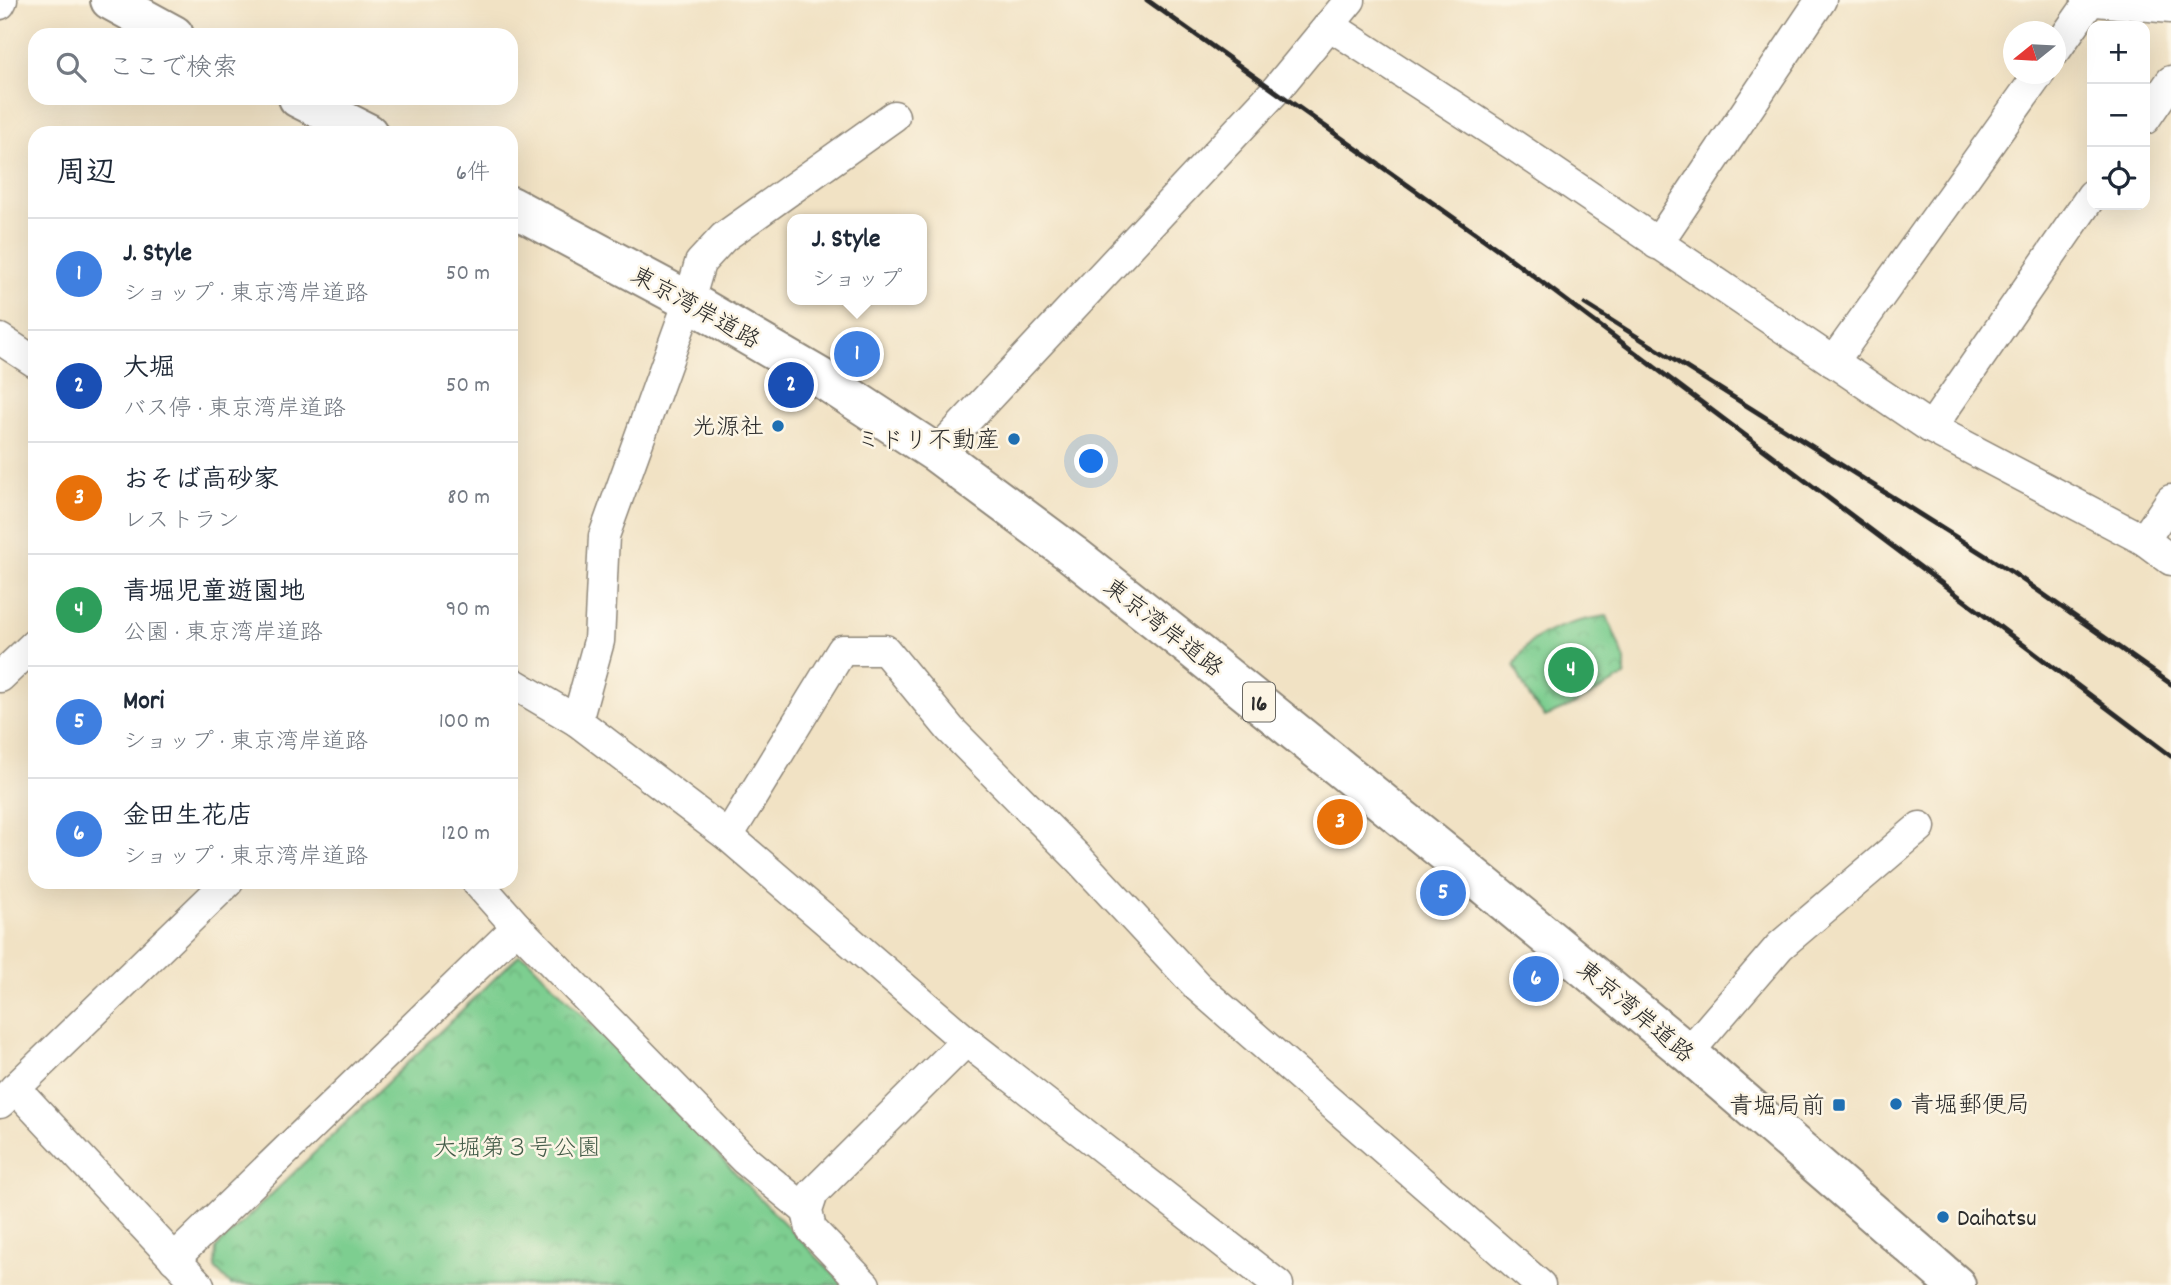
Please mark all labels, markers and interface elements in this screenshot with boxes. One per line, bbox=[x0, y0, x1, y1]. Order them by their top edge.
north arrow bbox=[2003, 21, 2066, 84]
map controls bbox=[2087, 21, 2150, 210]
button: + bbox=[2087, 21, 2150, 84]
search box bbox=[28, 28, 518, 105]
icon: search bbox=[52, 48, 90, 86]
text: ここで検索 bbox=[108, 51, 238, 88]
button: − bbox=[2087, 84, 2150, 147]
button: locate bbox=[2087, 147, 2150, 210]
text: 周辺 bbox=[56, 154, 116, 197]
text: 6件 bbox=[456, 158, 490, 191]
popup bbox=[787, 214, 927, 305]
text: J. Style bbox=[811, 222, 880, 259]
text: J. Style bbox=[123, 236, 192, 273]
text: 1 bbox=[76, 258, 82, 291]
text: 50 m bbox=[446, 258, 490, 291]
street label: 東京湾岸道路 bbox=[623, 260, 766, 359]
text: ショップ bbox=[811, 265, 903, 298]
text: ショップ · 東京湾岸道路 bbox=[123, 279, 368, 312]
pin: 1 bbox=[834, 328, 880, 380]
text: 大堀 bbox=[123, 351, 175, 388]
pin: 2 bbox=[768, 359, 814, 411]
text: 2 bbox=[74, 370, 84, 403]
text: 50 m bbox=[446, 370, 490, 403]
text: バス停 · 東京湾岸道路 bbox=[123, 394, 346, 427]
place label: 光源社 bbox=[692, 412, 764, 446]
marker: 光源社 bbox=[770, 418, 786, 434]
place label: ミドリ不動産 bbox=[856, 425, 1000, 459]
marker: ミドリ不動産 bbox=[1006, 431, 1022, 447]
your location bbox=[1074, 444, 1108, 478]
text: おそば高砂家 bbox=[123, 463, 279, 500]
text: 3 bbox=[74, 482, 84, 515]
text: 80 m bbox=[447, 482, 490, 515]
text: レストラン bbox=[123, 506, 240, 539]
street label: 東京湾岸道路 bbox=[1095, 572, 1229, 687]
text: 青堀児童遊園地 bbox=[123, 575, 305, 612]
text: 4 bbox=[74, 594, 84, 627]
text: 90 m bbox=[446, 594, 490, 627]
text: 公園 · 東京湾岸道路 bbox=[123, 618, 323, 651]
pin: 4 bbox=[1548, 644, 1594, 696]
road number: 16 bbox=[1243, 682, 1275, 722]
text: Mori bbox=[123, 684, 164, 721]
text: 5 bbox=[74, 706, 84, 739]
text: 100 m bbox=[439, 706, 490, 739]
text: ショップ · 東京湾岸道路 bbox=[123, 727, 368, 760]
pin: 3 bbox=[1317, 796, 1363, 848]
text: 金田生花店 bbox=[123, 799, 253, 836]
text: 6 bbox=[73, 818, 85, 851]
text: 120 m bbox=[441, 818, 490, 851]
text: ショップ · 東京湾岸道路 bbox=[123, 842, 368, 875]
pin: 5 bbox=[1420, 867, 1466, 919]
pin: 6 bbox=[1513, 953, 1559, 1005]
street label: 東京湾岸道路 bbox=[1568, 954, 1700, 1073]
place label: 青堀郵便局 bbox=[1910, 1090, 2030, 1124]
place label: 青堀局前 bbox=[1729, 1091, 1825, 1125]
marker: 青堀郵便局 bbox=[1888, 1096, 1904, 1112]
marker: 青堀局前 bbox=[1831, 1097, 1847, 1113]
park label: 大堀第３号公園 bbox=[433, 1133, 601, 1167]
place label: Daihatsu bbox=[1957, 1203, 2037, 1237]
marker: Daihatsu bbox=[1935, 1209, 1951, 1225]

